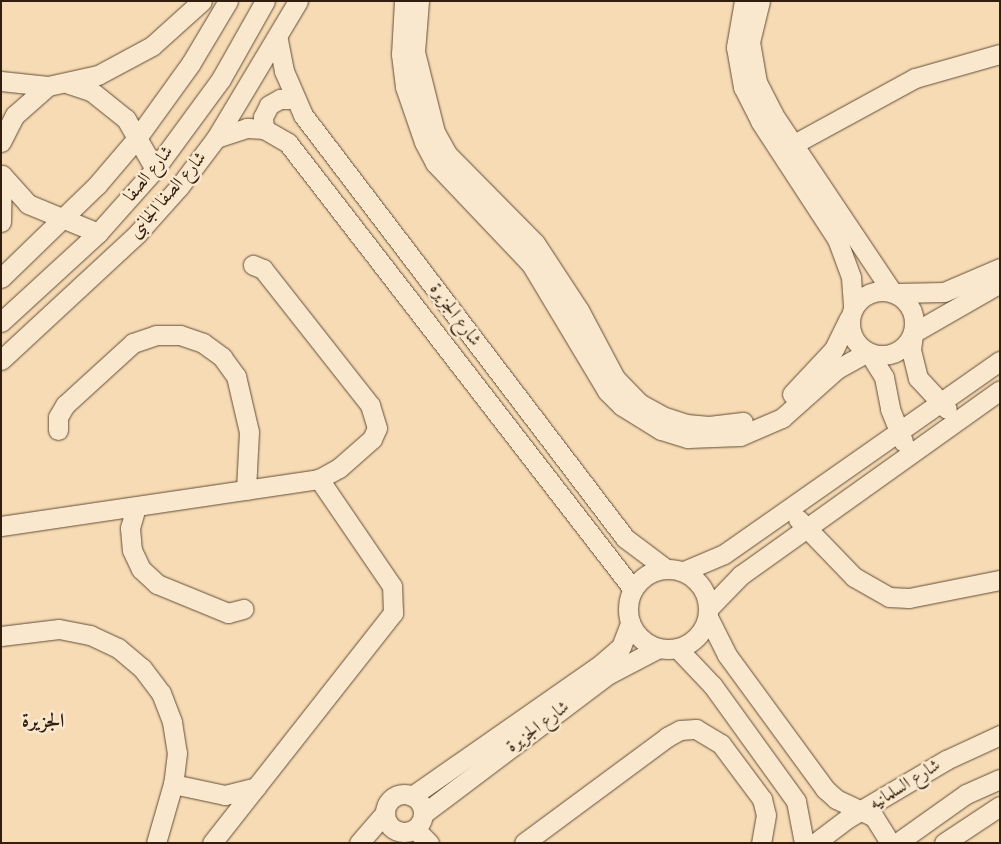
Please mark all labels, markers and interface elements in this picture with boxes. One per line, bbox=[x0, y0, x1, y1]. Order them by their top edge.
street label: شارع الصفا bbox=[120, 142, 178, 206]
street label: شارع الصفا الجانبى bbox=[125, 147, 211, 243]
street label: شارع الجزيرة bbox=[424, 279, 486, 351]
street label: شارع الجزيرة bbox=[502, 696, 574, 758]
district label: الجزيرة bbox=[22, 709, 64, 733]
street label: شارع السلمانيه bbox=[865, 755, 945, 815]

